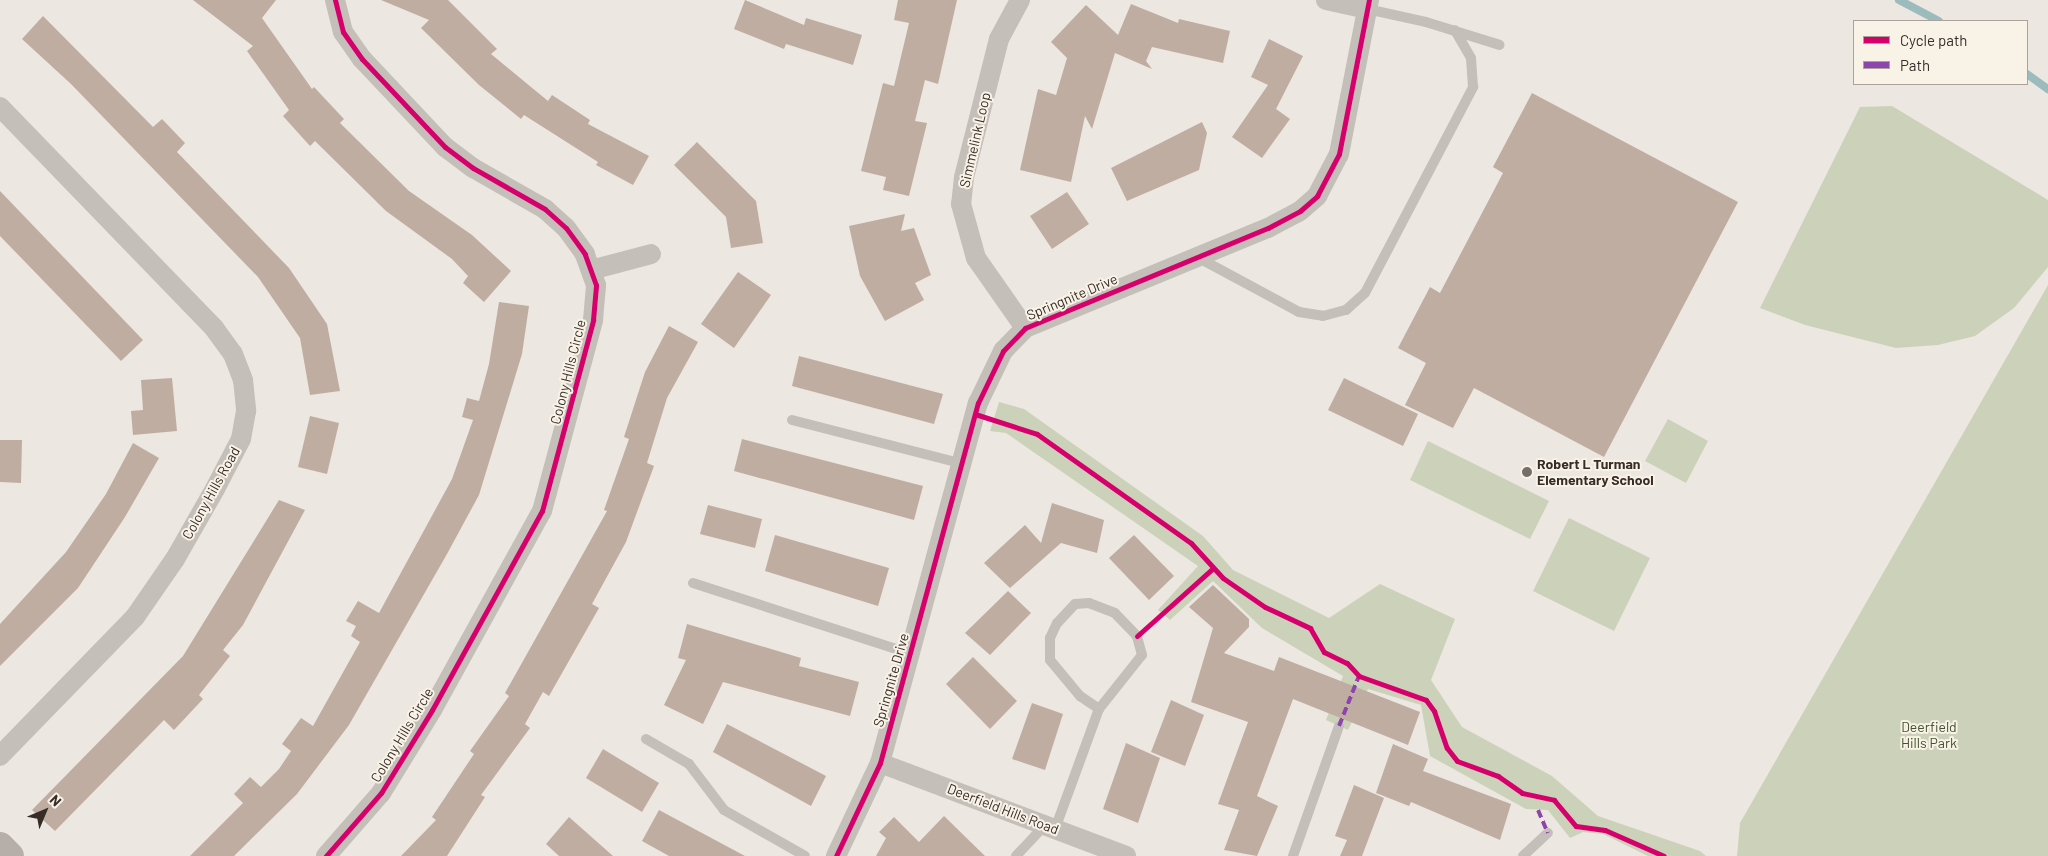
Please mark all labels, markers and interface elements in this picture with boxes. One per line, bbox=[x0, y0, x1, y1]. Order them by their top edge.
legend bbox=[1853, 20, 2028, 85]
text: Cycle path bbox=[1900, 31, 1967, 49]
text: Path bbox=[1900, 56, 1930, 74]
street label: Simmelink Loop bbox=[956, 91, 994, 189]
street label: Springnite Drive bbox=[1024, 270, 1120, 324]
street label: Colony Hills Circle bbox=[547, 318, 589, 426]
street label: Colony Hills Road bbox=[179, 444, 243, 542]
place label: Robert L Turman Elementary School bbox=[1537, 456, 1654, 488]
marker: Robert L Turman Elementary School bbox=[1521, 466, 1533, 478]
street label: Springnite Drive bbox=[870, 631, 912, 729]
street label: Colony Hills Circle bbox=[367, 685, 437, 785]
park label: Deerfield Hills Park bbox=[1901, 719, 1957, 752]
street label: Deerfield Hills Road bbox=[945, 780, 1061, 838]
north arrow bbox=[20, 786, 70, 836]
text: N bbox=[47, 791, 65, 809]

